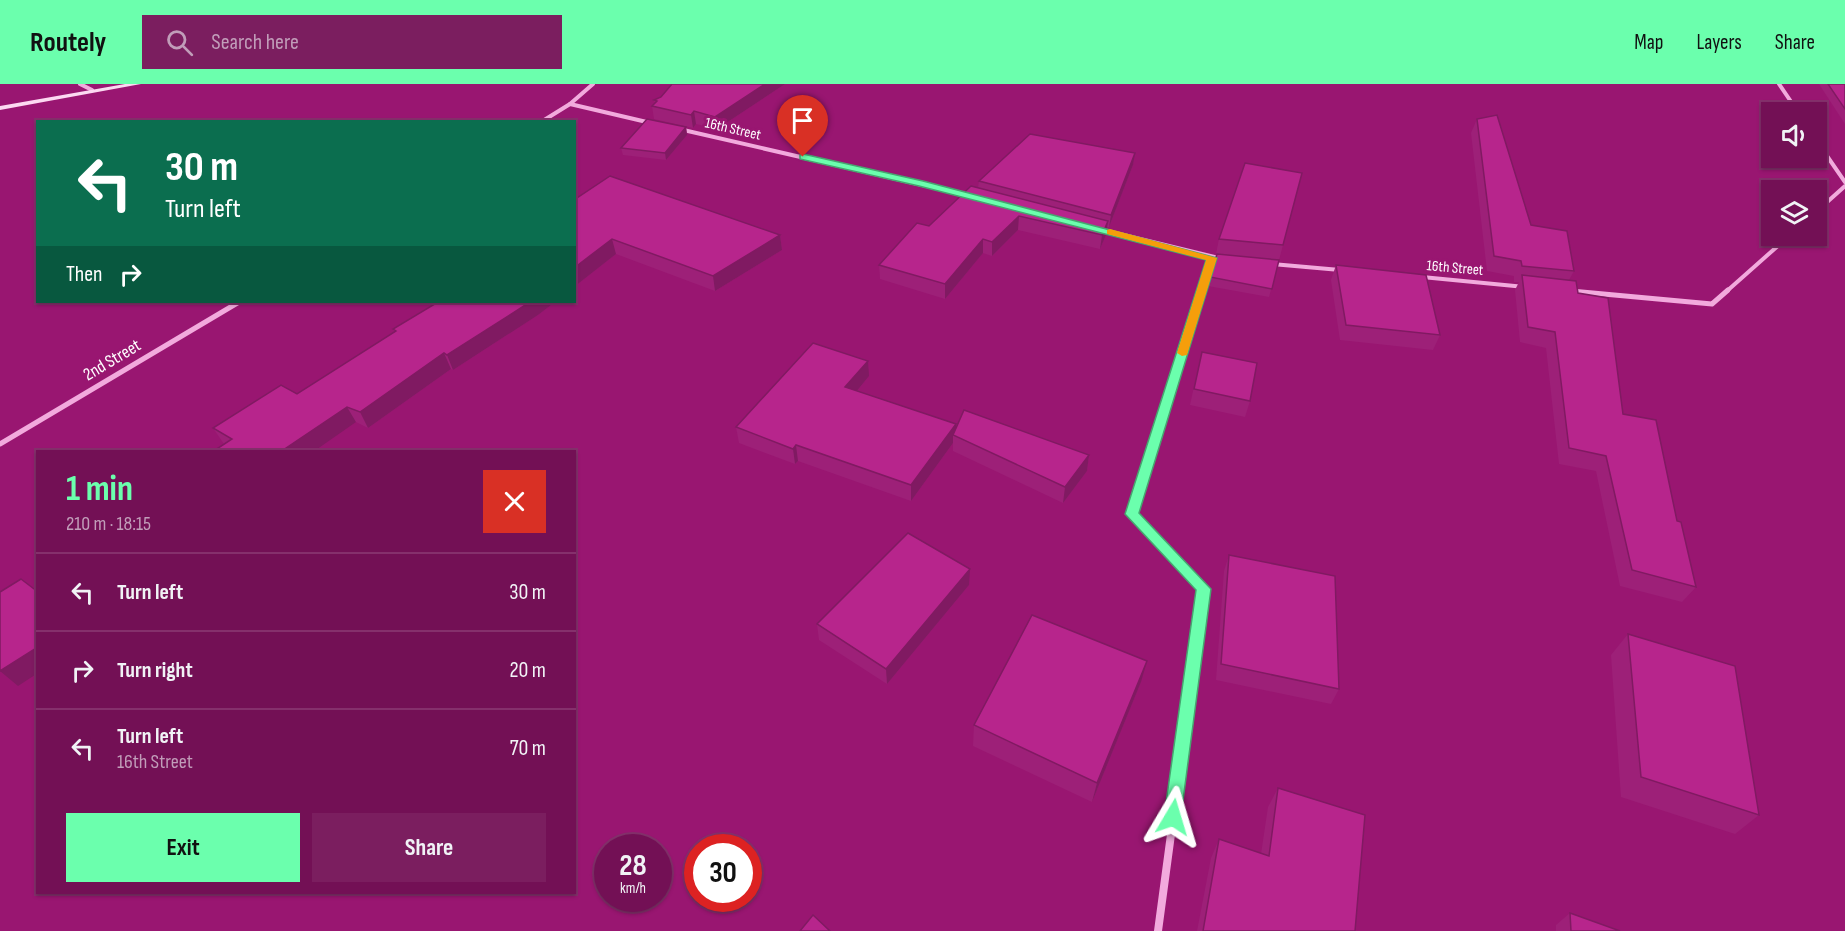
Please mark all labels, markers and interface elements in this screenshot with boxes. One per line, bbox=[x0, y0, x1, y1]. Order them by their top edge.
search box bbox=[142, 15, 562, 69]
text: Routely bbox=[30, 26, 106, 59]
icon: search bbox=[163, 26, 196, 59]
text: Search here bbox=[211, 29, 299, 56]
text: Map bbox=[1634, 30, 1663, 55]
text: Layers bbox=[1696, 30, 1742, 55]
text: Share bbox=[1775, 30, 1815, 55]
pin bbox=[777, 95, 828, 157]
map controls bbox=[1761, 102, 1827, 246]
button: sound bbox=[1761, 102, 1827, 168]
icon: arrive bbox=[786, 104, 819, 137]
street label: 16th Street bbox=[703, 113, 763, 145]
text: 30 m bbox=[165, 142, 238, 193]
icon: left bbox=[66, 144, 144, 222]
button: layers bbox=[1761, 180, 1827, 246]
text: Turn left bbox=[165, 193, 241, 225]
street label: 16th Street bbox=[1426, 256, 1485, 280]
icon: right bbox=[114, 258, 147, 291]
text: Then bbox=[66, 261, 102, 288]
street label: 2nd Street bbox=[79, 334, 145, 385]
text: 1 min bbox=[66, 468, 133, 511]
button: close bbox=[483, 470, 546, 533]
text: 210 m · 18:15 bbox=[66, 512, 151, 536]
icon: left bbox=[66, 576, 99, 609]
text: Turn left bbox=[117, 579, 183, 606]
text: 30 m bbox=[509, 579, 546, 606]
icon: right bbox=[66, 654, 99, 687]
text: Turn right bbox=[117, 657, 193, 684]
text: 20 m bbox=[510, 657, 546, 684]
text: Turn left bbox=[117, 723, 183, 750]
icon: left bbox=[66, 732, 99, 765]
text: 70 m bbox=[510, 735, 546, 762]
text: 16th Street bbox=[117, 750, 193, 774]
position arrow bbox=[1141, 785, 1205, 849]
button: Exit bbox=[66, 813, 300, 882]
button: Share bbox=[312, 813, 546, 882]
speed limit sign: 30 bbox=[684, 834, 762, 912]
text: 28 bbox=[619, 848, 647, 884]
text: km/h bbox=[620, 879, 646, 898]

